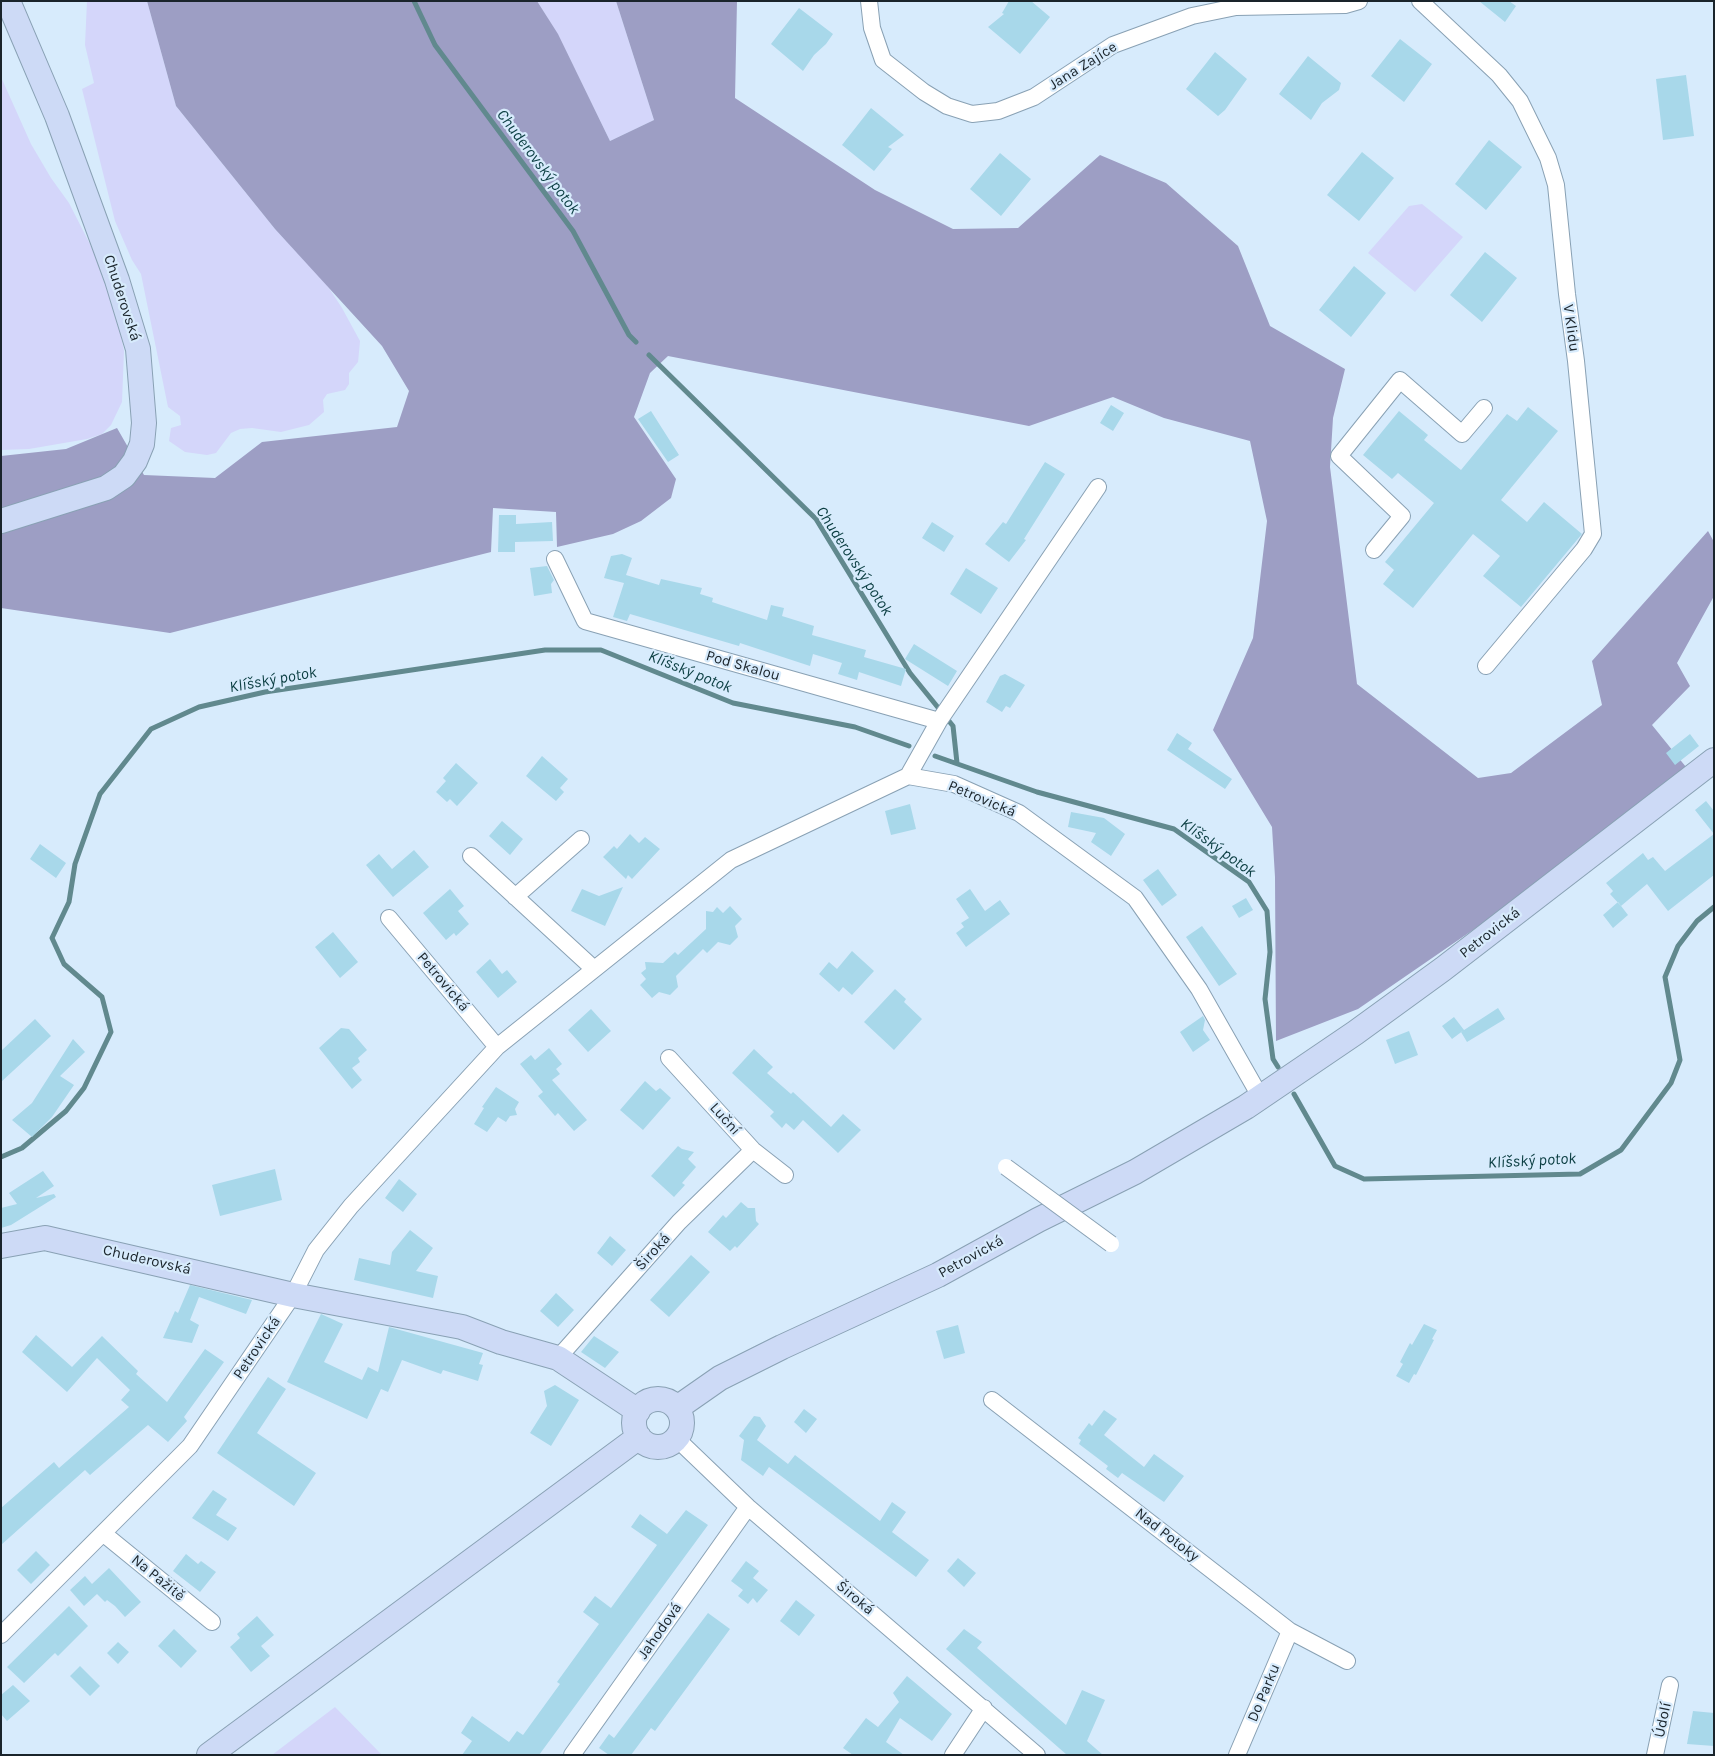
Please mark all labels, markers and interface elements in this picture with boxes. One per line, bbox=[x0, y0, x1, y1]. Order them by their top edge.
street label: Jana Zajíce bbox=[1046, 38, 1120, 94]
water label: Chuderovský potok bbox=[492, 106, 584, 218]
street label: Chuderovská bbox=[100, 253, 144, 343]
street label: V Klidu bbox=[1559, 303, 1583, 353]
water label: Chuderovský potok bbox=[812, 503, 896, 619]
water label: Klíšský potok bbox=[645, 647, 735, 697]
street label: Pod Skalou bbox=[704, 647, 782, 685]
water label: Klíšský potok bbox=[228, 663, 318, 697]
street label: Petrovická bbox=[945, 777, 1019, 821]
water label: Klíšský potok bbox=[1177, 814, 1259, 882]
street label: Petrovická bbox=[1456, 904, 1524, 962]
street label: Petrovická bbox=[413, 949, 473, 1015]
street label: Luční bbox=[706, 1099, 744, 1139]
water label: Klíšský potok bbox=[1487, 1149, 1577, 1173]
street label: Široká bbox=[632, 1230, 674, 1274]
street label: Petrovická bbox=[935, 1232, 1007, 1282]
street label: Chuderovská bbox=[101, 1241, 193, 1279]
street label: Petrovická bbox=[229, 1313, 285, 1383]
street label: Nad Potoky bbox=[1131, 1504, 1203, 1566]
street label: Na Pažitě bbox=[128, 1551, 188, 1605]
street label: Široká bbox=[832, 1577, 878, 1619]
street label: Jahodová bbox=[634, 1599, 686, 1663]
street label: Do Parku bbox=[1244, 1661, 1284, 1725]
street label: Údolí bbox=[1651, 1701, 1675, 1739]

